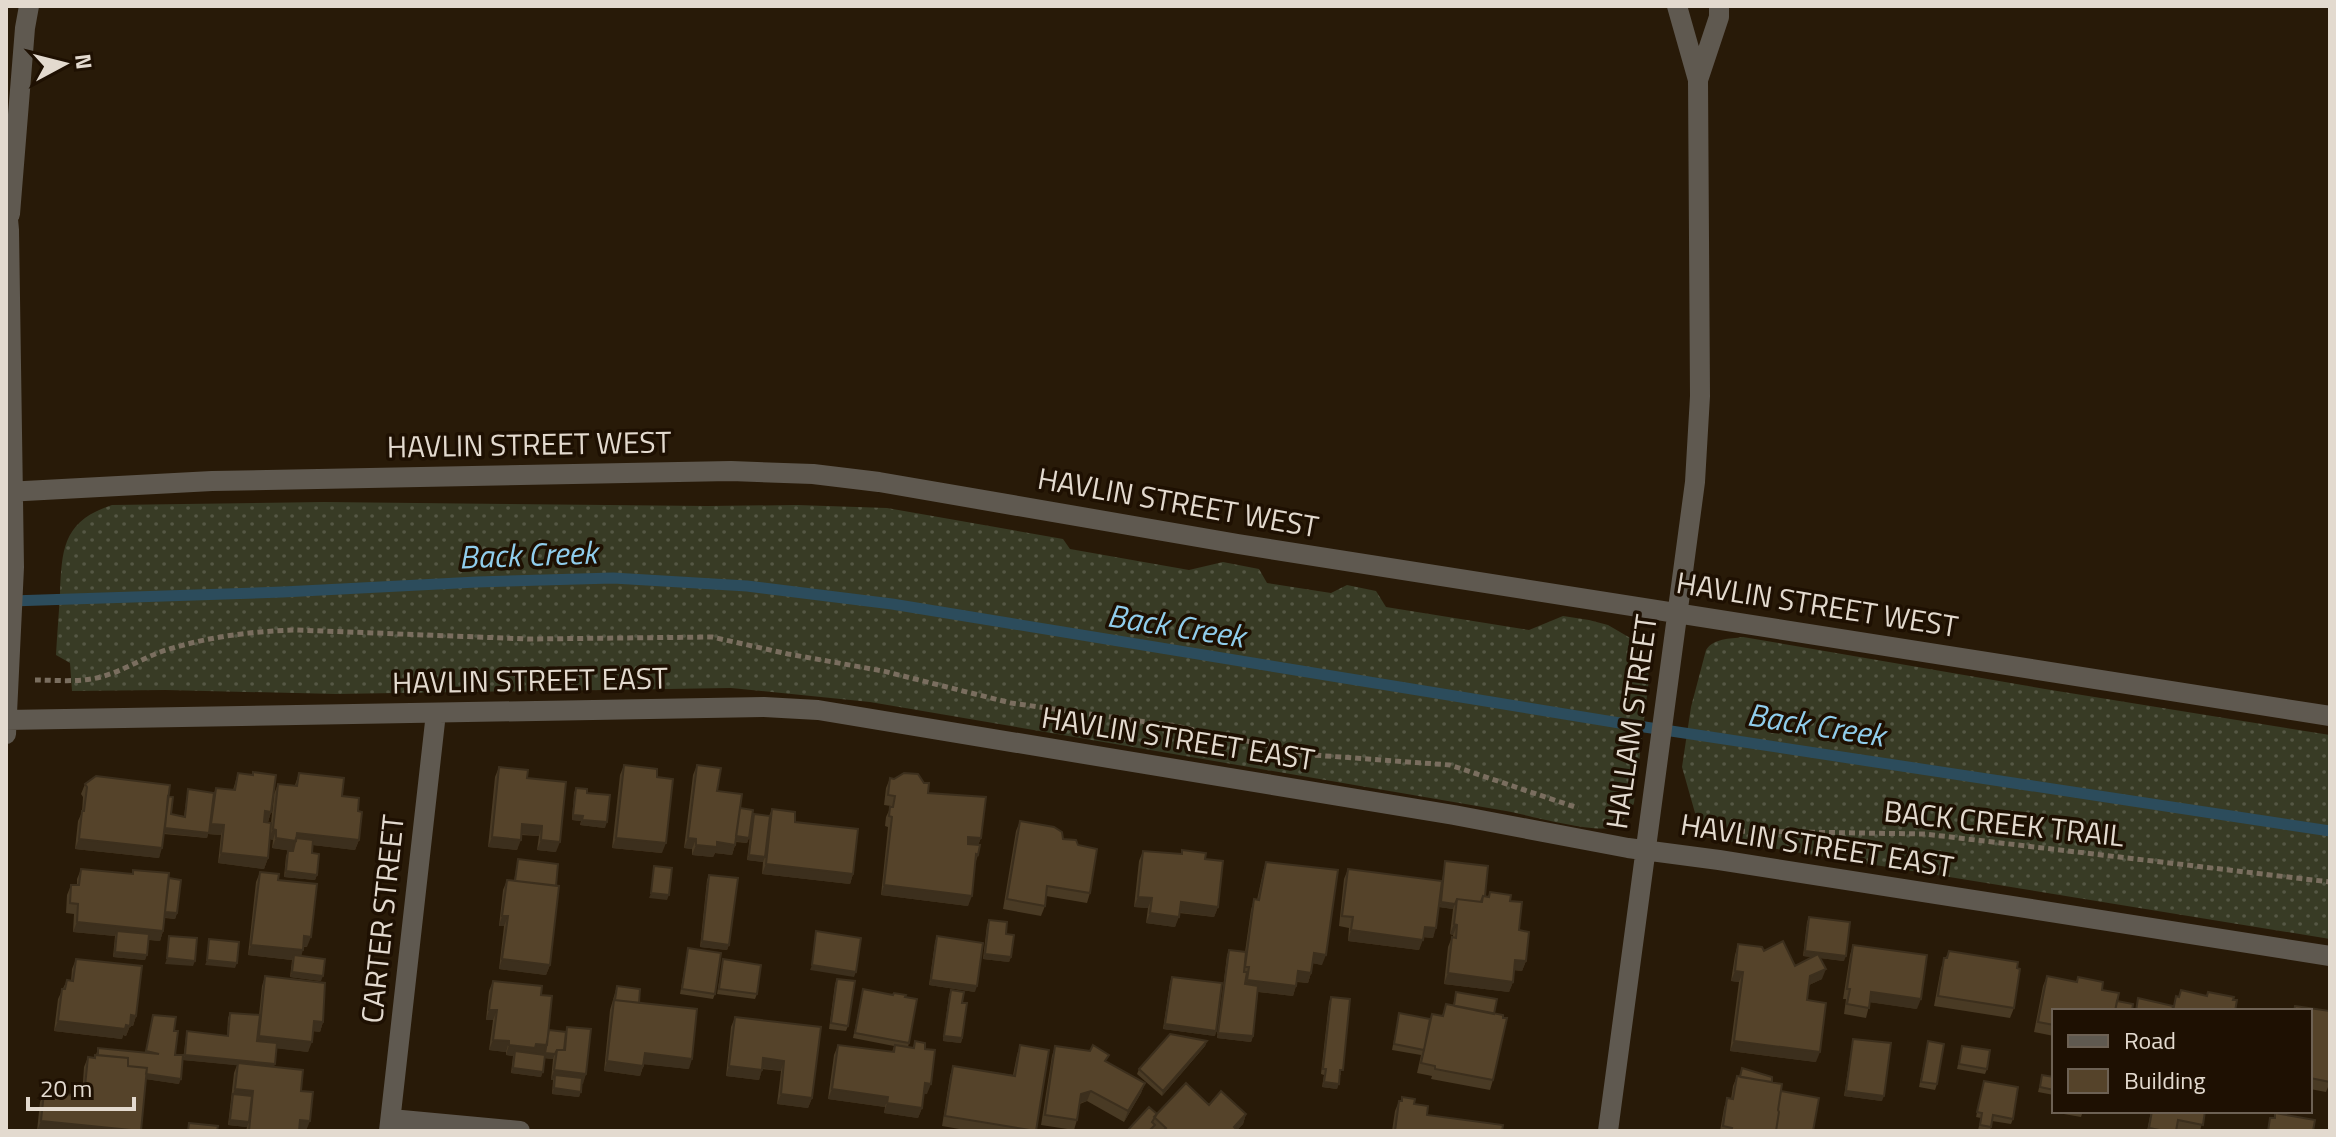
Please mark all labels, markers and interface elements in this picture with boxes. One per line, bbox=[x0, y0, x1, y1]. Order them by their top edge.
north arrow bbox=[24, 24, 104, 104]
text: N bbox=[66, 52, 102, 71]
street label: HAVLIN STREET WEST bbox=[386, 419, 672, 469]
street label: HAVLIN STREET WEST bbox=[1034, 455, 1323, 549]
water label: Back Creek bbox=[458, 527, 602, 580]
street label: HAVLIN STREET WEST bbox=[1673, 559, 1962, 649]
water label: Back Creek bbox=[1104, 590, 1252, 660]
street label: HALLAM STREET bbox=[1593, 611, 1669, 832]
street label: HAVLIN STREET EAST bbox=[392, 655, 668, 705]
water label: Back Creek bbox=[1744, 689, 1892, 759]
street label: HAVLIN STREET EAST bbox=[1038, 694, 1318, 782]
street label: BACK CREEK TRAIL bbox=[1882, 788, 2126, 858]
street label: HAVLIN STREET EAST bbox=[1677, 801, 1957, 889]
street label: CARTER STREET bbox=[348, 812, 416, 1025]
legend bbox=[2052, 1009, 2312, 1113]
text: Road bbox=[2124, 1022, 2176, 1058]
scale bar bbox=[28, 1061, 134, 1111]
text: Building bbox=[2124, 1062, 2206, 1098]
text: 20 m bbox=[40, 1070, 92, 1106]

